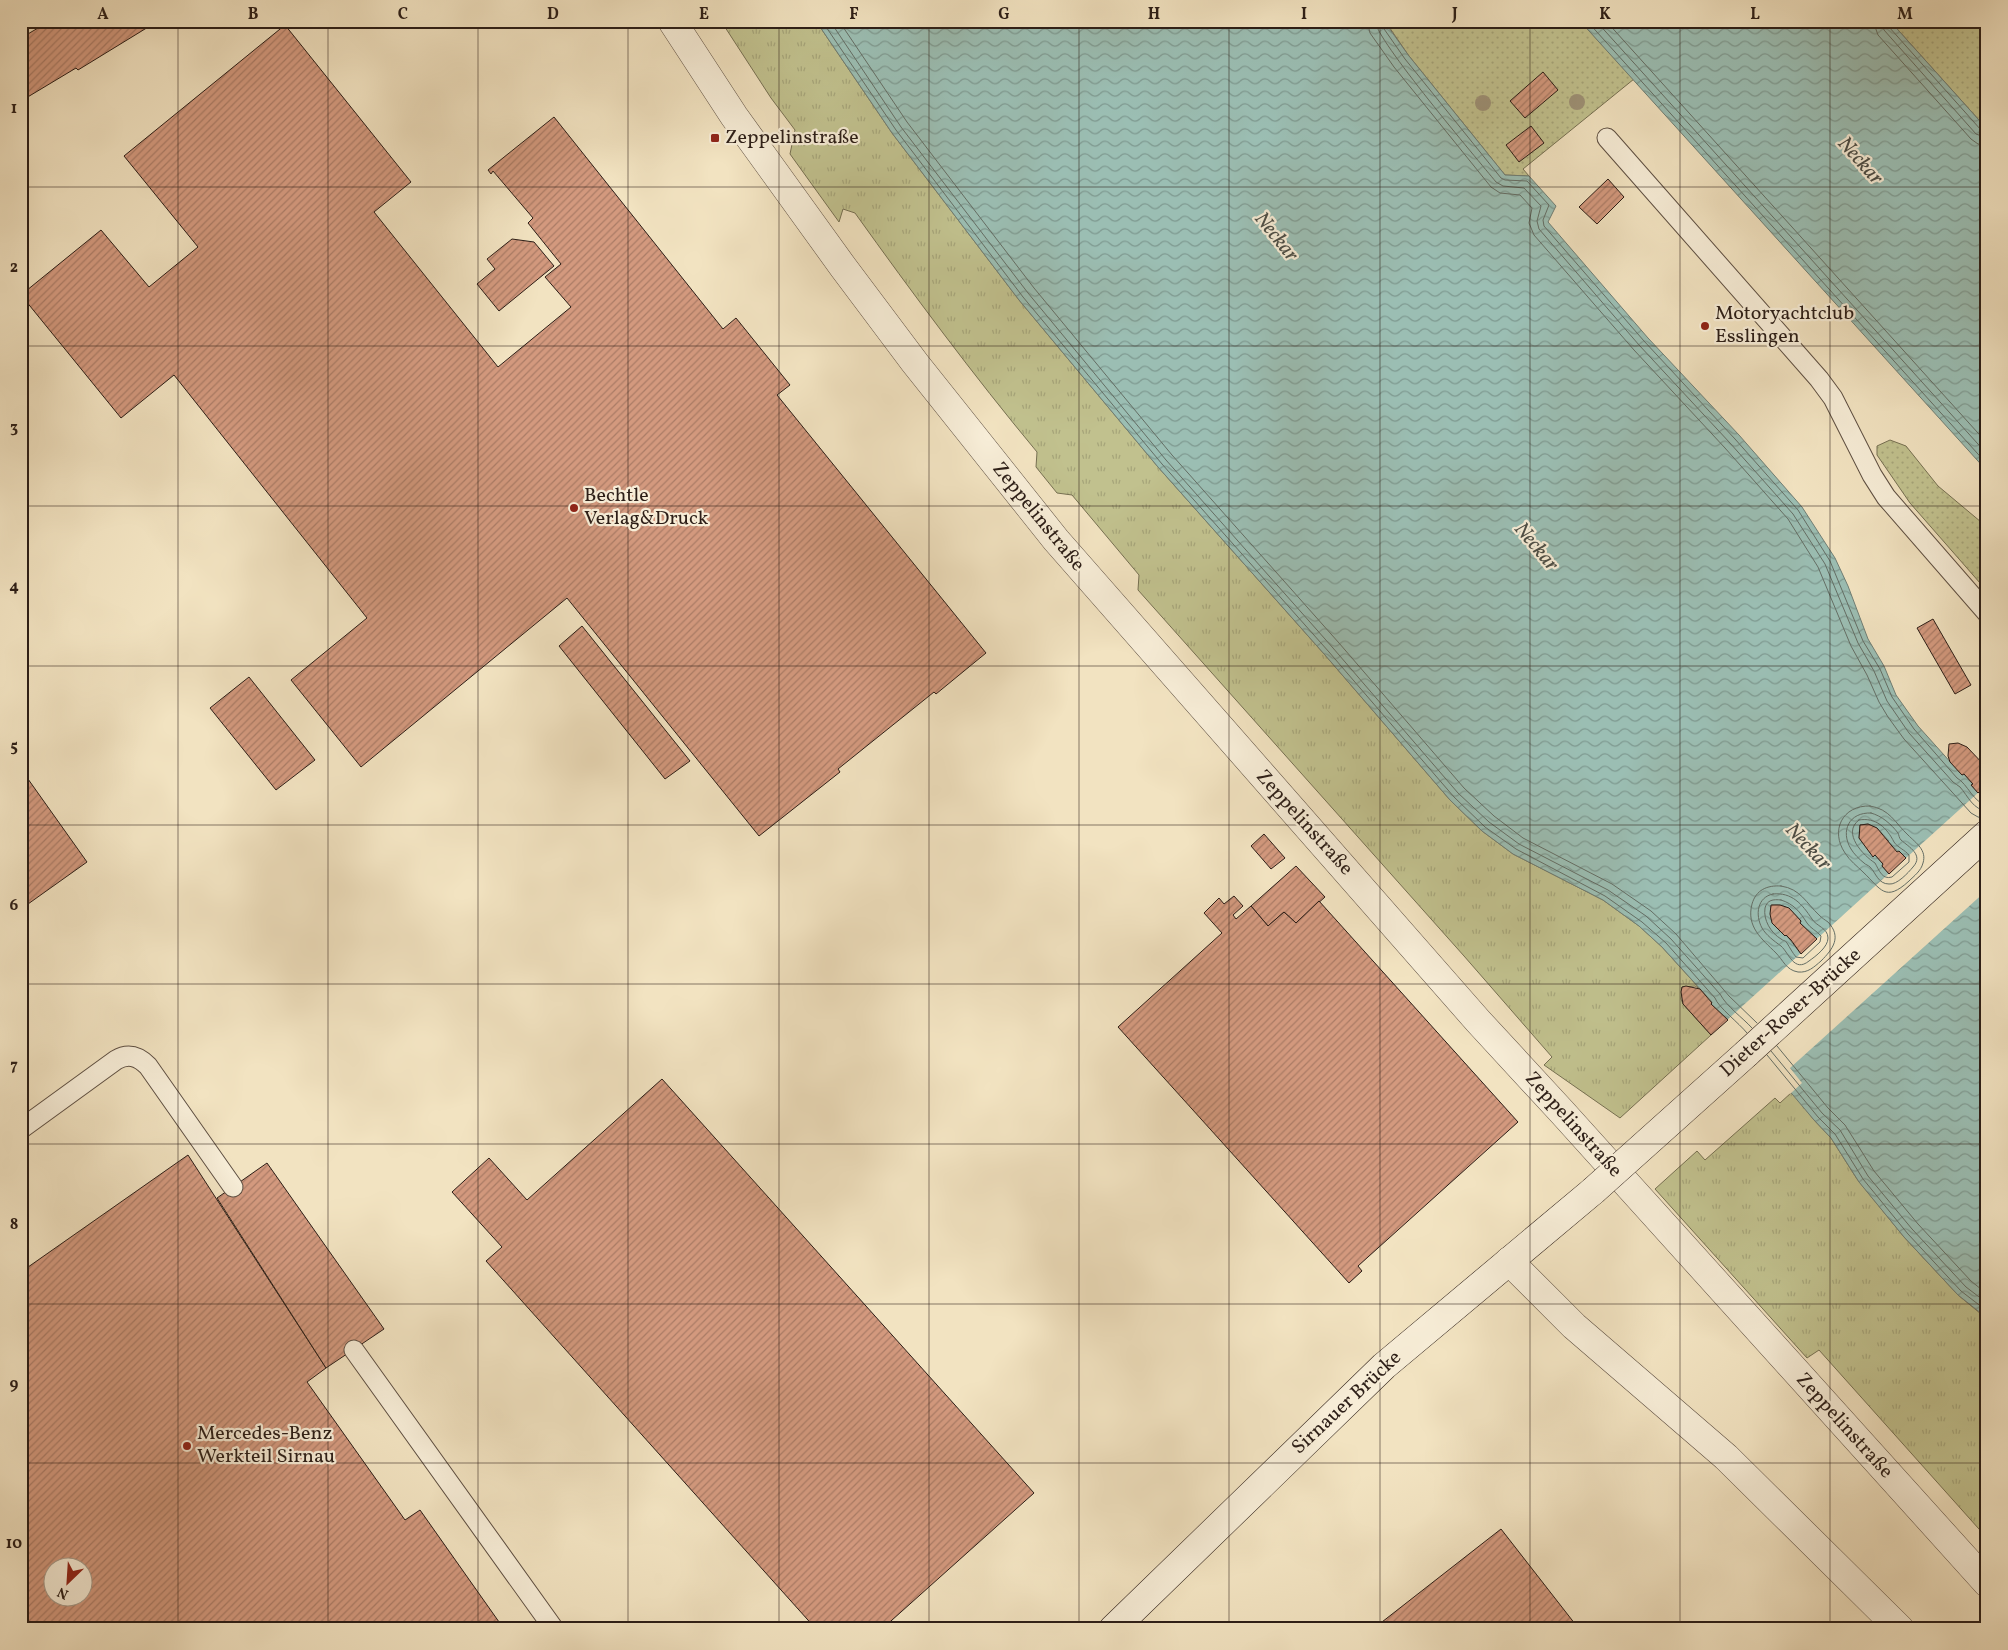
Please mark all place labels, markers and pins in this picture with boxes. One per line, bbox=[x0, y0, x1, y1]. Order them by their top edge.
place label: Zeppelinstraße bbox=[725, 124, 859, 152]
marker: Zeppelinstraße bbox=[709, 132, 721, 144]
place label: Motoryachtclub Esslingen bbox=[1715, 300, 1854, 351]
marker: Motoryachtclub Esslingen bbox=[1699, 320, 1711, 332]
place label: Bechtle Verlag&Druck bbox=[584, 482, 708, 533]
marker: Bechtle Verlag&Druck bbox=[568, 502, 580, 514]
place label: Mercedes-Benz Werkteil Sirnau bbox=[197, 1420, 335, 1471]
marker: Mercedes-Benz Werkteil Sirnau bbox=[181, 1440, 193, 1452]

